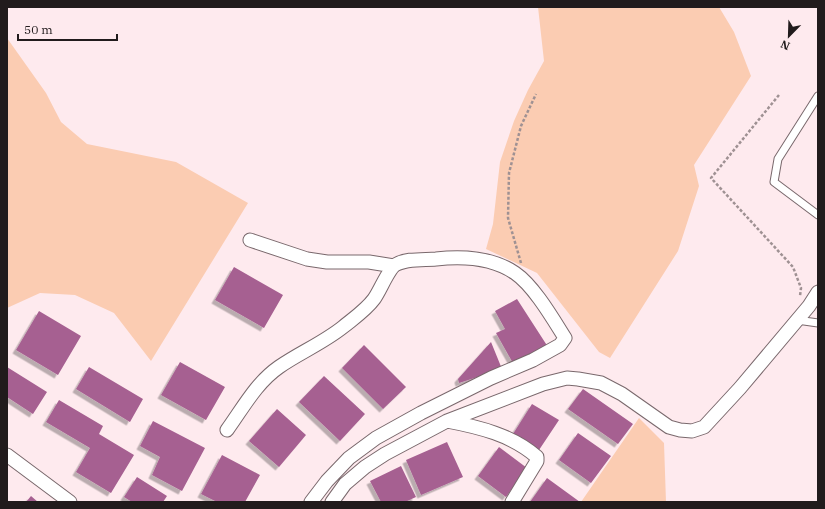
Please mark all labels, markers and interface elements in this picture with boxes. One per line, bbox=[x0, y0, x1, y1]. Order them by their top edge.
scale bar bbox=[18, 16, 117, 42]
north arrow bbox=[769, 16, 809, 56]
text: 50 m bbox=[24, 22, 53, 37]
text: N bbox=[778, 37, 792, 53]

